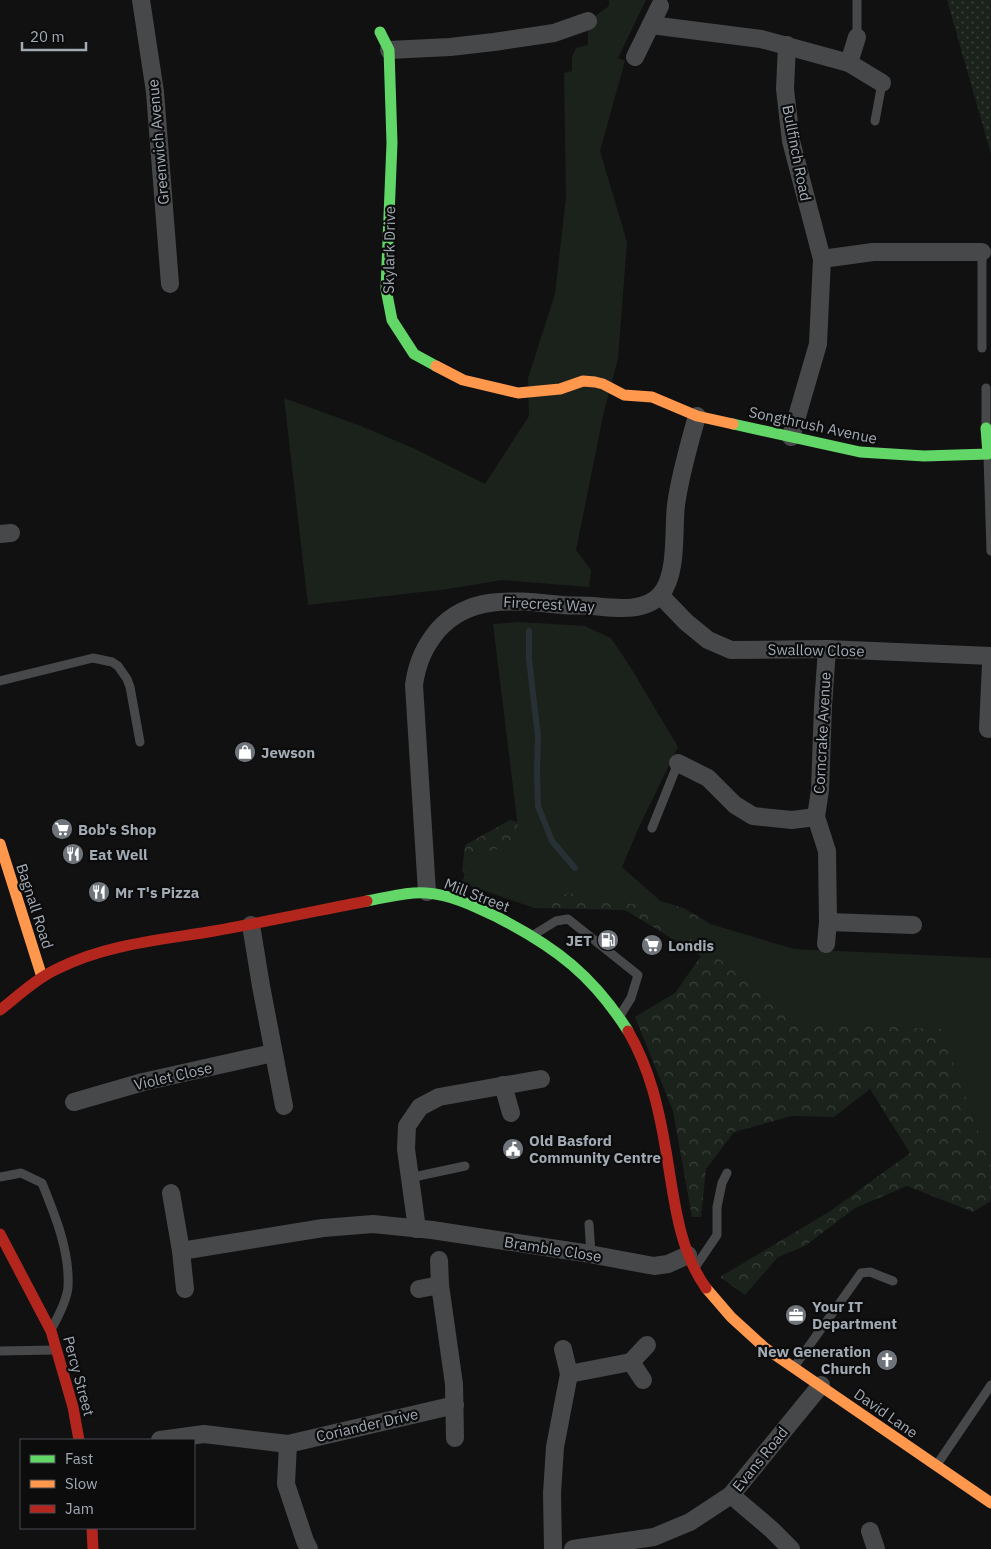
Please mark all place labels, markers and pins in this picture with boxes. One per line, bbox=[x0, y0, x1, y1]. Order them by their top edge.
shop icon: Jewson bbox=[233, 740, 257, 764]
place label: Jewson bbox=[261, 743, 315, 762]
supermarket icon: Bob's Shop bbox=[50, 817, 74, 841]
place label: Bob's Shop bbox=[78, 820, 156, 839]
restaurant icon: Eat Well bbox=[61, 842, 85, 866]
place label: Eat Well bbox=[89, 845, 148, 864]
restaurant icon: Mr T's Pizza bbox=[87, 880, 111, 904]
place label: Mr T's Pizza bbox=[115, 883, 200, 902]
fuel station icon: JET bbox=[596, 928, 620, 952]
place label: JET bbox=[566, 931, 592, 950]
supermarket icon: Londis bbox=[640, 933, 664, 957]
place label: Londis bbox=[668, 936, 715, 955]
place label: Old Basford Community Centre bbox=[529, 1131, 661, 1167]
public building icon: Old Basford Community Centre bbox=[501, 1137, 525, 1161]
place label: Your IT Department bbox=[812, 1297, 897, 1333]
office icon: Your IT Department bbox=[784, 1303, 808, 1327]
place label: New Generation Church bbox=[757, 1342, 871, 1378]
church icon: New Generation Church bbox=[875, 1348, 899, 1372]

